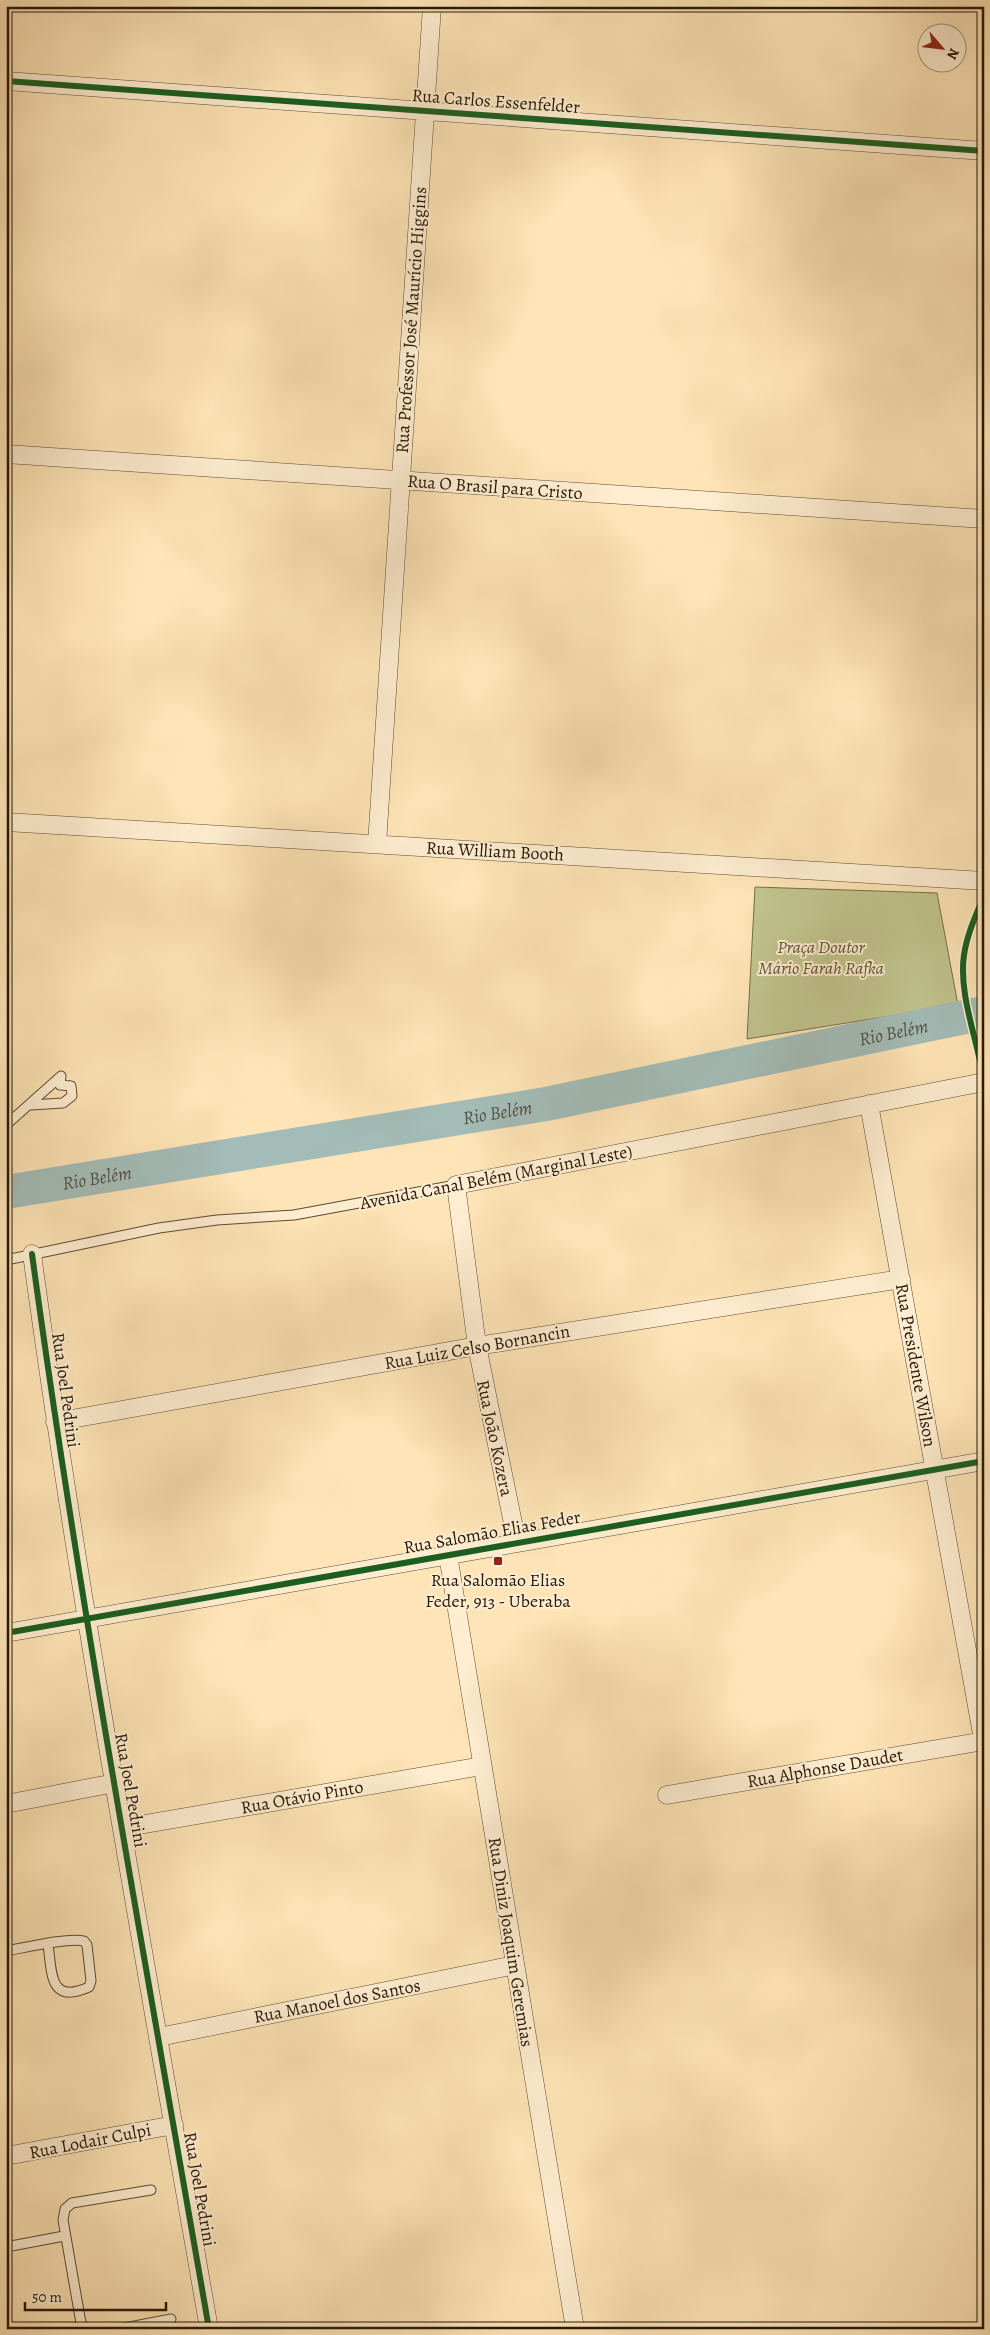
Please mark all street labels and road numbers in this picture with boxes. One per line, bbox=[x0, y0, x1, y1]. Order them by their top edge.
street label: Rua Carlos Essenfelder bbox=[411, 83, 581, 119]
street label: Rua Professor José Maurício Higgins bbox=[390, 186, 432, 454]
street label: Rua O Brasil para Cristo bbox=[407, 469, 583, 505]
street label: Rua William Booth bbox=[425, 835, 565, 867]
street label: Avenida Canal Belém (Marginal Leste) bbox=[357, 1139, 634, 1215]
street label: Rua Presidente Wilson bbox=[890, 1281, 942, 1449]
street label: Rua Luiz Celso Bornancin bbox=[382, 1319, 572, 1375]
street label: Rua Joel Pedrini bbox=[46, 1331, 86, 1449]
street label: Rua João Kozera bbox=[471, 1378, 519, 1499]
street label: Rua Salomão Elias Feder bbox=[402, 1505, 582, 1559]
street label: Rua Joel Pedrini bbox=[109, 1731, 153, 1849]
street label: Rua Alphonse Daudet bbox=[745, 1742, 905, 1794]
street label: Rua Otávio Pinto bbox=[239, 1774, 365, 1820]
street label: Rua Diniz Joaquim Geremias bbox=[483, 1835, 539, 2049]
street label: Rua Manoel dos Santos bbox=[252, 1973, 422, 2029]
street label: Rua Lodair Culpi bbox=[27, 2117, 153, 2165]
street label: Rua Joel Pedrini bbox=[178, 2130, 222, 2248]

